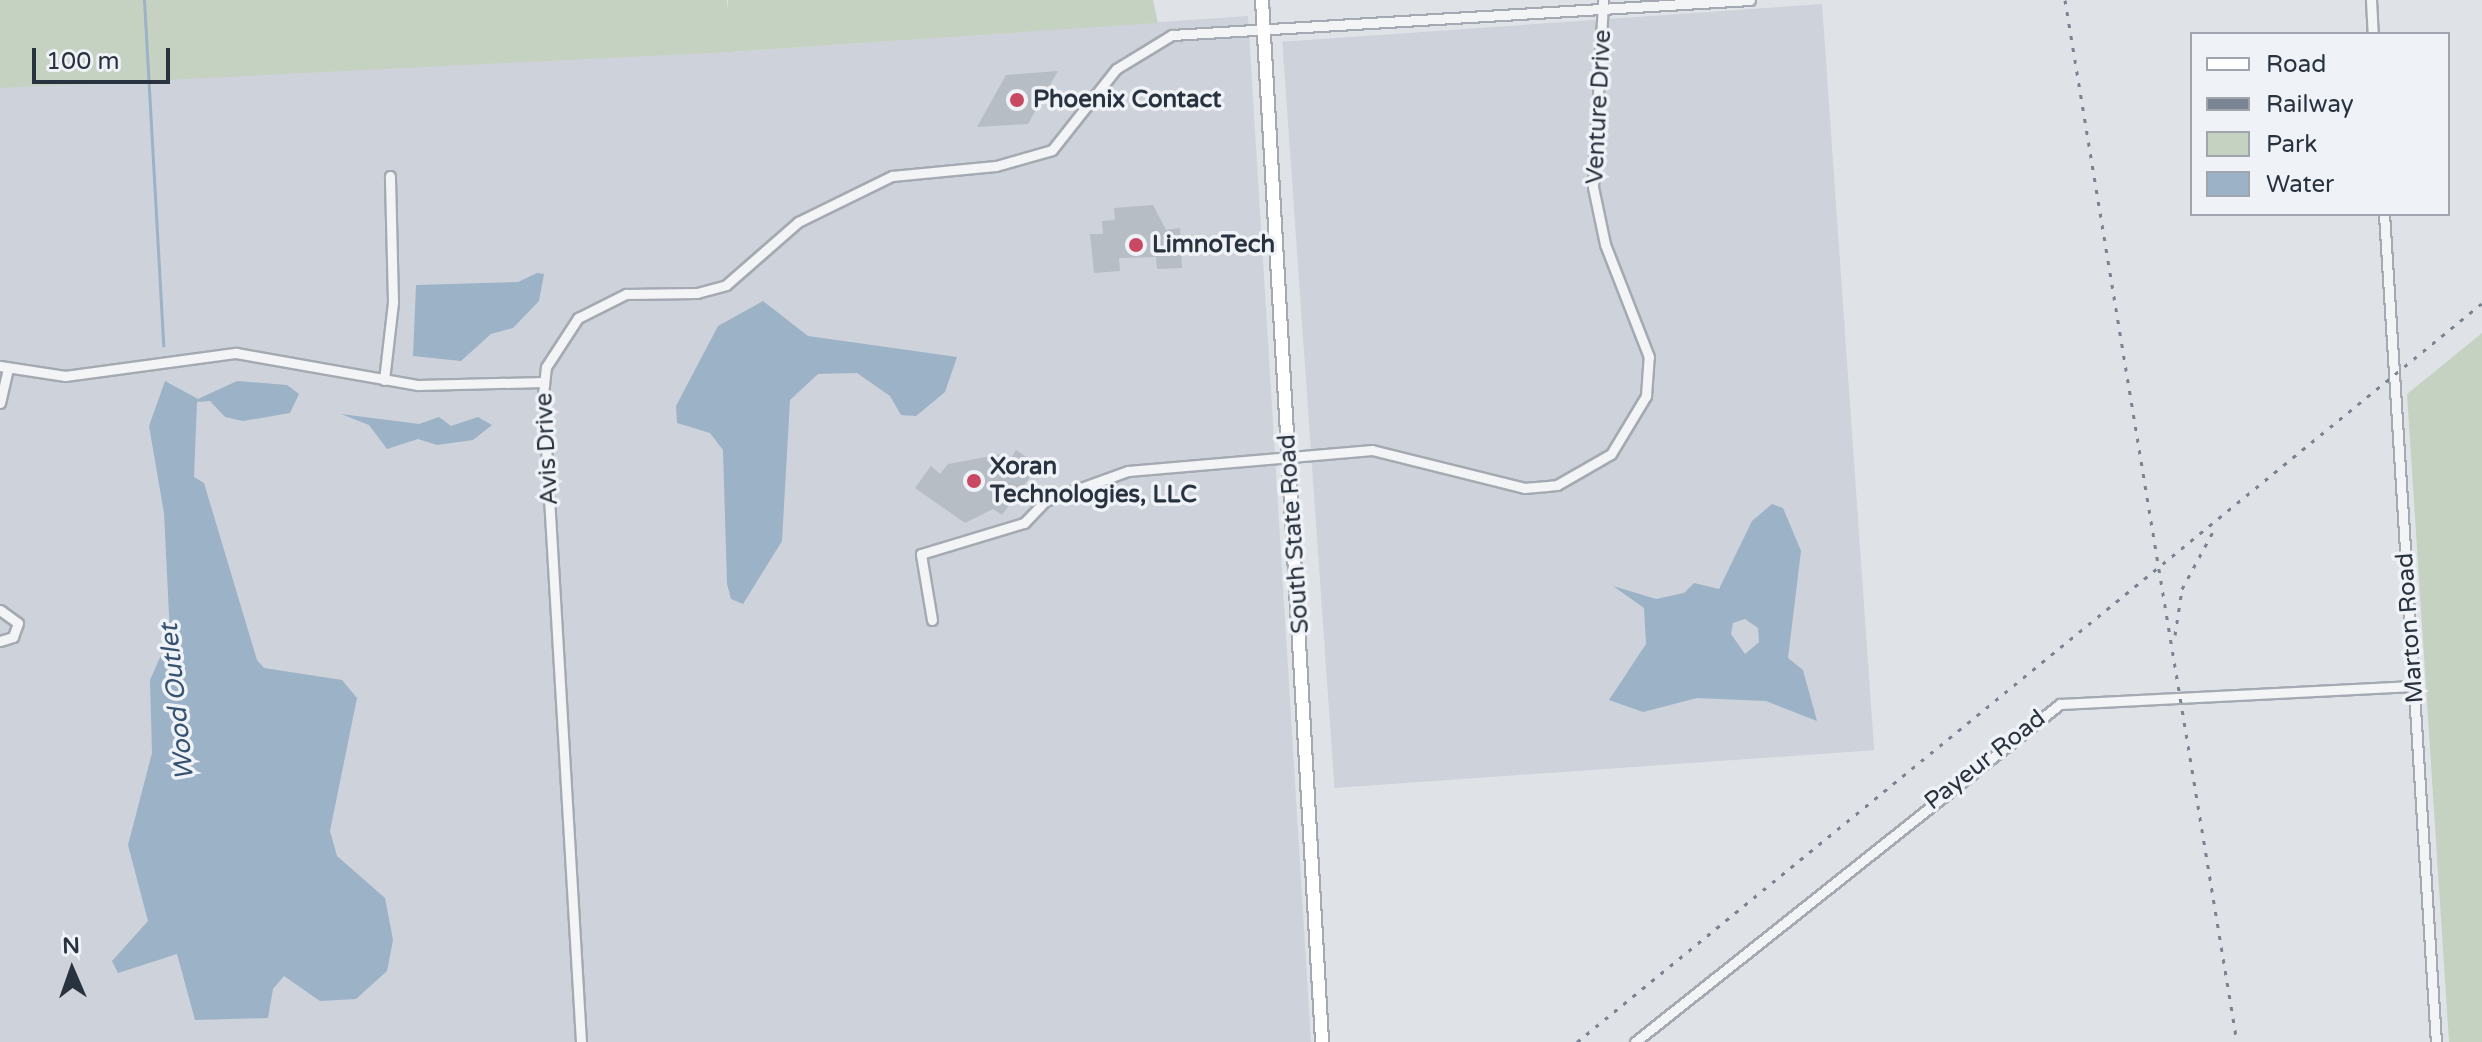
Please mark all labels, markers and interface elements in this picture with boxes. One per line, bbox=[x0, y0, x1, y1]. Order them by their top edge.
street label: Venture Drive bbox=[1581, 29, 1617, 185]
scale bar bbox=[36, 32, 174, 82]
legend bbox=[2190, 32, 2450, 216]
text: 100 m bbox=[46, 47, 120, 76]
text: Road bbox=[2266, 50, 2326, 79]
place label: Phoenix Contact bbox=[1033, 86, 1221, 114]
text: Railway bbox=[2266, 90, 2354, 119]
marker: Phoenix Contact bbox=[1008, 91, 1026, 109]
text: Park bbox=[2266, 130, 2317, 159]
text: Water bbox=[2266, 170, 2334, 199]
place label: LimnoTech bbox=[1152, 231, 1275, 259]
marker: LimnoTech bbox=[1127, 236, 1145, 254]
street label: Avis Drive bbox=[530, 392, 564, 506]
street label: South State Road bbox=[1273, 433, 1315, 635]
place label: Xoran Technologies, LLC bbox=[990, 453, 1197, 509]
marker: Xoran Technologies, LLC bbox=[965, 472, 983, 490]
street label: Marton Road bbox=[2390, 552, 2430, 704]
water label: Wood Outlet bbox=[153, 622, 201, 782]
street label: Payeur Road bbox=[1919, 704, 2051, 816]
north arrow bbox=[32, 930, 112, 1010]
text: N bbox=[62, 933, 80, 959]

